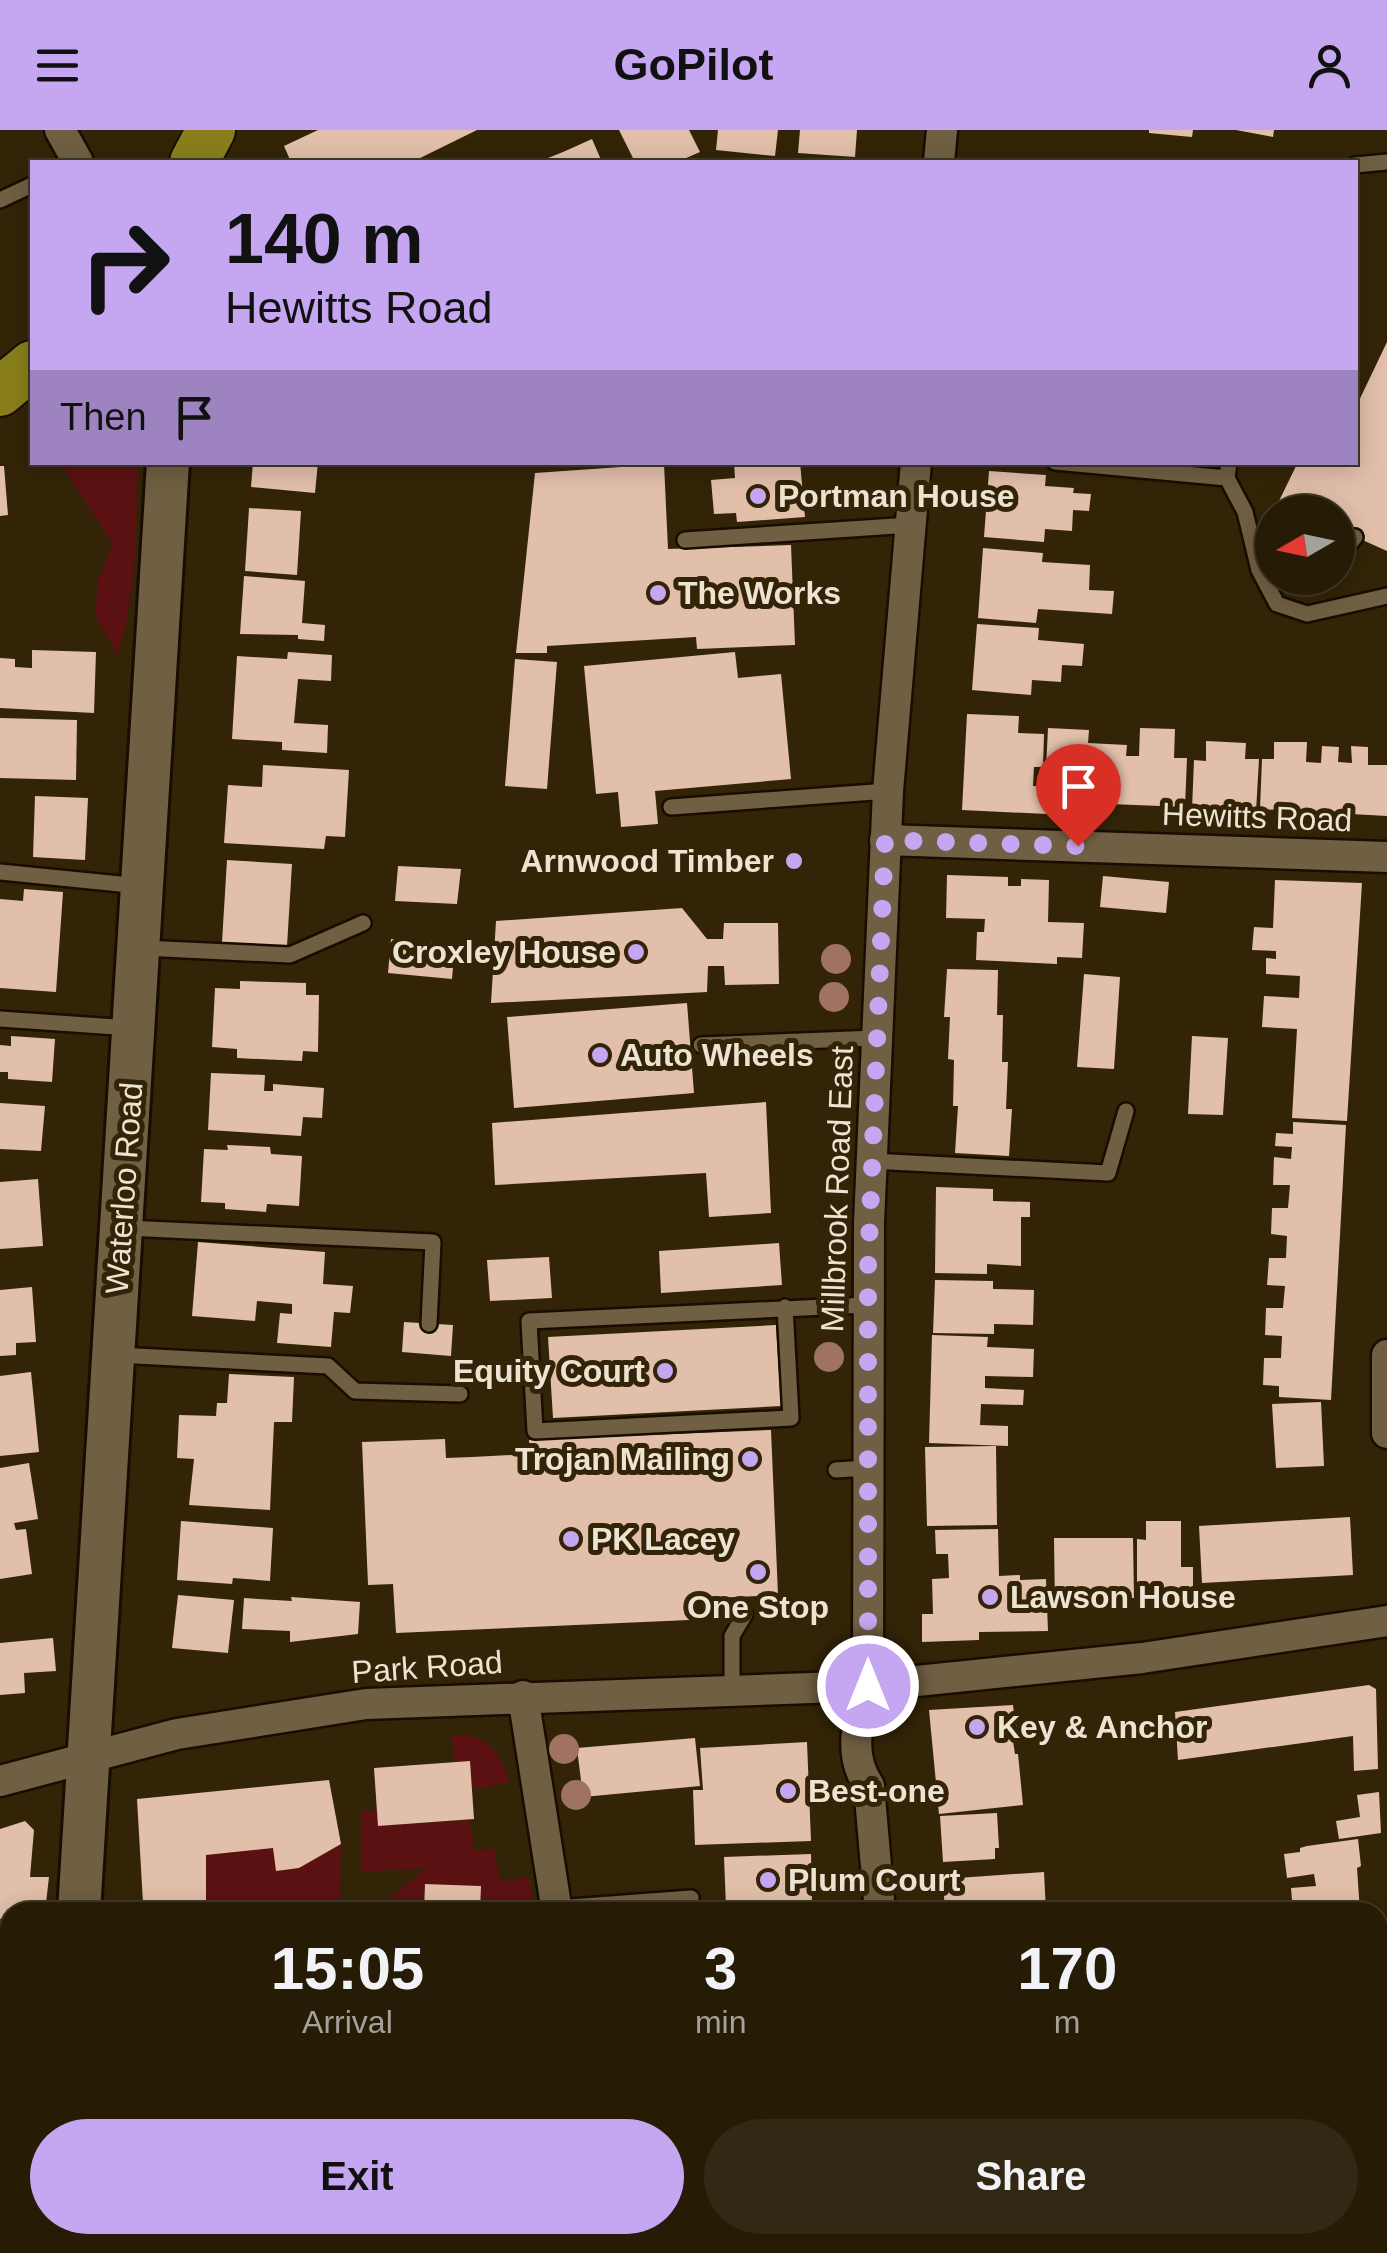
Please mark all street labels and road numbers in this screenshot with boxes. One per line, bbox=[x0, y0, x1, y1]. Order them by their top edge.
street label: Hewitts Road bbox=[1161, 796, 1353, 838]
street label: Millbrook Road East bbox=[814, 1045, 860, 1333]
street label: Waterloo Road bbox=[99, 1081, 149, 1295]
street label: Park Road bbox=[350, 1644, 504, 1690]

